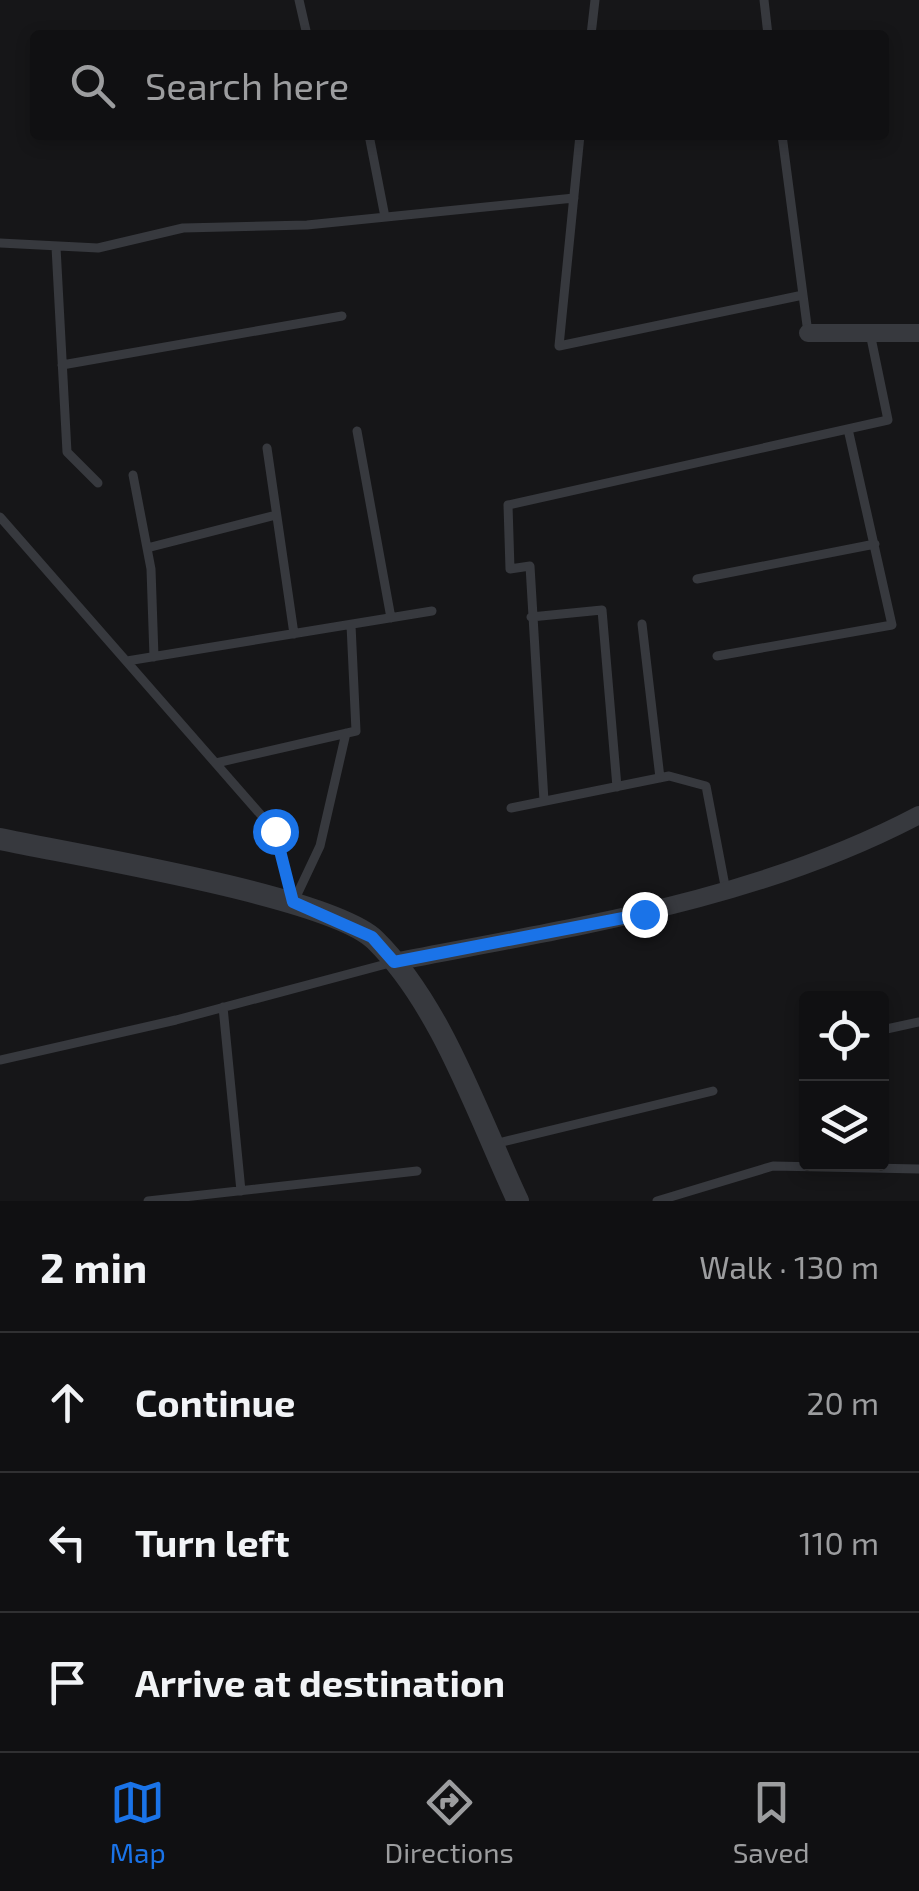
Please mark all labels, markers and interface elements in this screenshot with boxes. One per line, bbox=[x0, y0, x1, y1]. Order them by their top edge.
search box bbox=[30, 30, 889, 140]
icon: search bbox=[65, 58, 120, 113]
text: Search here bbox=[145, 62, 349, 108]
route start bbox=[253, 809, 299, 855]
route end bbox=[622, 892, 668, 938]
map controls bbox=[799, 991, 889, 1171]
button: locate bbox=[799, 991, 889, 1081]
button: layers bbox=[799, 1081, 889, 1171]
text: 2 min bbox=[40, 1241, 147, 1291]
text: Walk · 130 m bbox=[699, 1247, 879, 1285]
icon: ahead bbox=[40, 1375, 95, 1430]
text: Continue bbox=[135, 1379, 295, 1425]
text: 20 m bbox=[807, 1383, 879, 1421]
icon: left bbox=[40, 1515, 95, 1570]
text: Turn left bbox=[135, 1519, 290, 1565]
text: 110 m bbox=[799, 1523, 879, 1561]
icon: arrive bbox=[40, 1655, 95, 1710]
text: Arrive at destination bbox=[135, 1659, 505, 1705]
tab: Map bbox=[109, 1775, 166, 1869]
tab: Directions bbox=[385, 1775, 514, 1869]
tab: Saved bbox=[733, 1775, 810, 1869]

